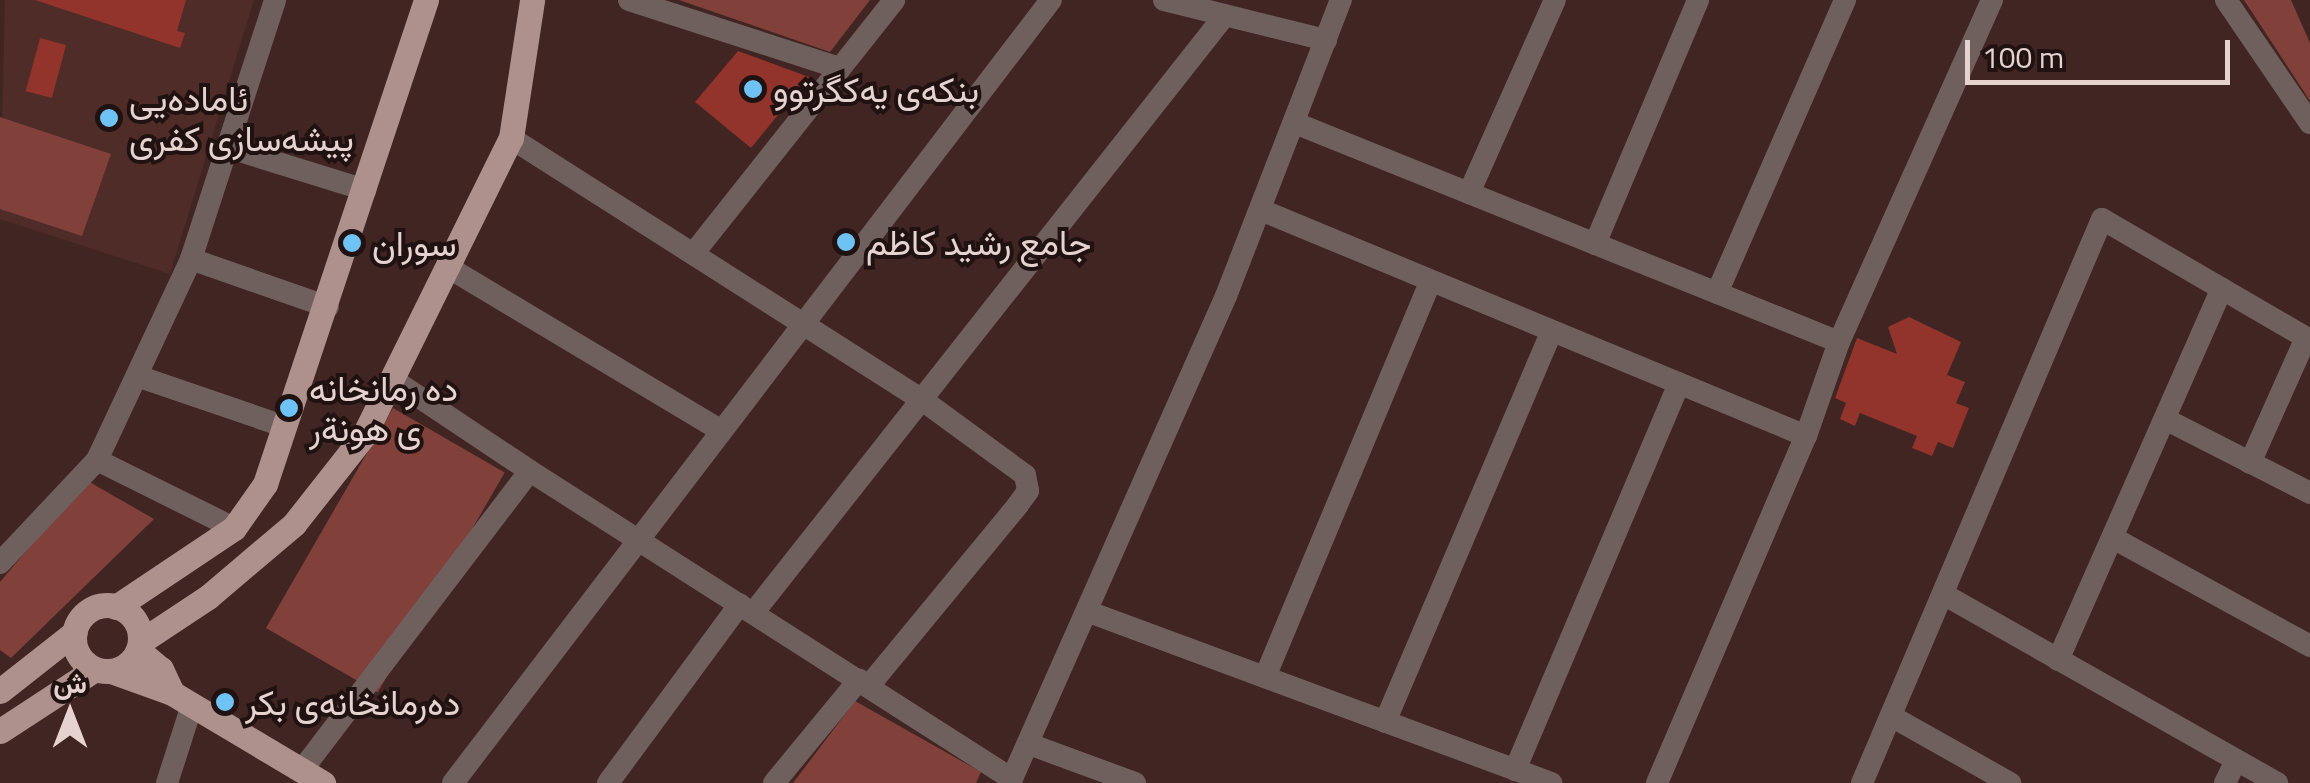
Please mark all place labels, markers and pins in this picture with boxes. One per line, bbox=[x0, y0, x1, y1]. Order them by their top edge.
place label: بنکەی یەکگرتوو bbox=[773, 68, 979, 110]
place label: ئامادەیی پیشەسازی کفری bbox=[129, 77, 354, 159]
marker: بنکەی یەکگرتوو bbox=[742, 78, 764, 100]
marker: ئامادەیی پیشەسازی کفری bbox=[98, 107, 120, 129]
place label: جامع رشيد كاظم bbox=[866, 221, 1092, 263]
place label: سوران bbox=[372, 222, 457, 264]
marker: جامع رشيد كاظم bbox=[835, 231, 857, 253]
marker: سوران bbox=[341, 232, 363, 254]
place label: ده رمانخانه ى هونةر bbox=[309, 367, 458, 449]
marker: ده رمانخانه ى هونةر bbox=[278, 397, 300, 419]
place label: دەرمانخانەی بکر bbox=[245, 681, 460, 723]
marker: دەرمانخانەی بکر bbox=[214, 691, 236, 713]

